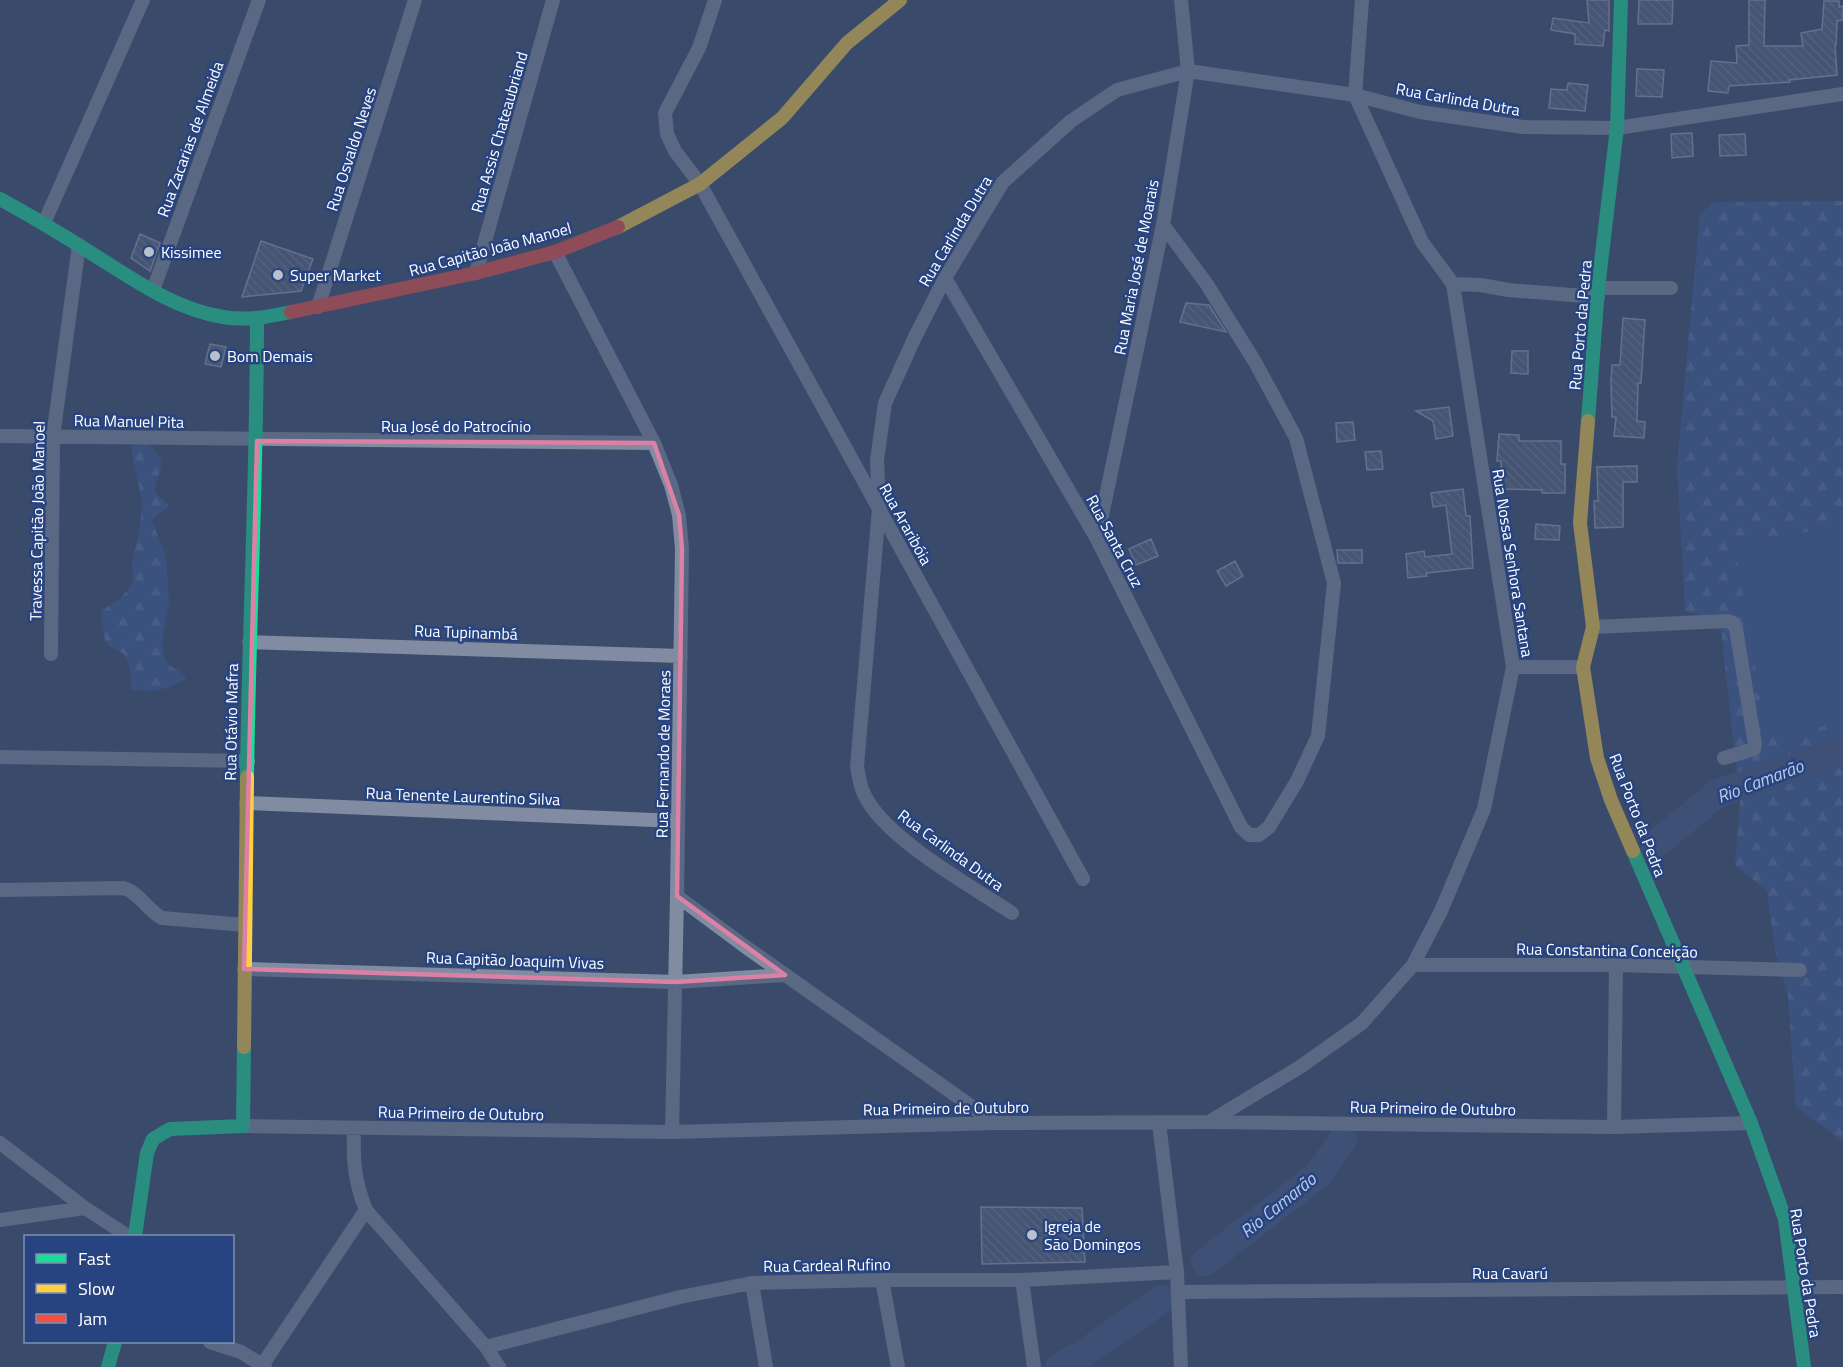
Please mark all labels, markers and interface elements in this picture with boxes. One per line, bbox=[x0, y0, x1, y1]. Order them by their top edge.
street label: Rua Assis Chateaubriand bbox=[464, 49, 534, 215]
street label: Rua Zacarias de Almeida bbox=[151, 58, 229, 220]
street label: Rua Carlinda Dutra bbox=[1394, 76, 1522, 122]
street label: Rua Osvaldo Neves bbox=[320, 84, 382, 214]
street label: Rua Carlinda Dutra bbox=[912, 171, 998, 291]
street label: Rua Maria José de Moarais bbox=[1107, 177, 1165, 357]
street label: Rua Capitão João Manoel bbox=[406, 216, 574, 282]
place label: Kissimee bbox=[161, 240, 222, 264]
marker: Kissimee bbox=[142, 245, 156, 259]
street label: Rua Porto da Pedra bbox=[1562, 259, 1598, 391]
place label: Super Market bbox=[290, 263, 381, 287]
marker: Super Market bbox=[271, 268, 285, 282]
place label: Bom Demais bbox=[227, 344, 313, 368]
marker: Bom Demais bbox=[208, 349, 222, 363]
street label: Rua Manuel Pita bbox=[74, 408, 184, 434]
street label: Rua José do Patrocínio bbox=[381, 414, 531, 438]
street label: Travessa Capitão João Manoel bbox=[23, 421, 51, 621]
street label: Rua Nossa Senhora Santana bbox=[1486, 467, 1540, 659]
street label: Rua Araribóia bbox=[874, 479, 938, 569]
street label: Rua Santa Cruz bbox=[1080, 490, 1150, 592]
street label: Rua Tupinambá bbox=[414, 618, 518, 646]
street label: Rua Otávio Mafra bbox=[218, 663, 244, 781]
street label: Rua Fernando de Moraes bbox=[650, 670, 676, 838]
street label: Rua Porto da Pedra bbox=[1603, 750, 1673, 880]
water label: Rio Camarão bbox=[1713, 752, 1808, 810]
street label: Rua Tenente Laurentino Silva bbox=[365, 781, 561, 811]
street label: Rua Carlinda Dutra bbox=[893, 803, 1009, 897]
street label: Rua Constantina Conceição bbox=[1516, 936, 1698, 964]
street label: Rua Capitão Joaquim Vivas bbox=[426, 945, 604, 975]
street label: Rua Primeiro de Outubro bbox=[863, 1095, 1029, 1121]
street label: Rua Primeiro de Outubro bbox=[1350, 1095, 1516, 1121]
street label: Rua Primeiro de Outubro bbox=[378, 1100, 544, 1126]
water label: Rio Camarão bbox=[1234, 1165, 1323, 1244]
street label: Rua Porto da Pedra bbox=[1784, 1207, 1828, 1339]
place label: Igreja de São Domingos bbox=[1044, 1214, 1141, 1256]
marker: Igreja de São Domingos bbox=[1025, 1228, 1039, 1242]
legend bbox=[24, 1235, 234, 1343]
text: Fast bbox=[78, 1245, 111, 1272]
street label: Rua Cardeal Rufino bbox=[763, 1252, 891, 1278]
street label: Rua Cavarú bbox=[1472, 1261, 1548, 1285]
text: Slow bbox=[78, 1275, 115, 1302]
text: Jam bbox=[78, 1305, 107, 1332]

